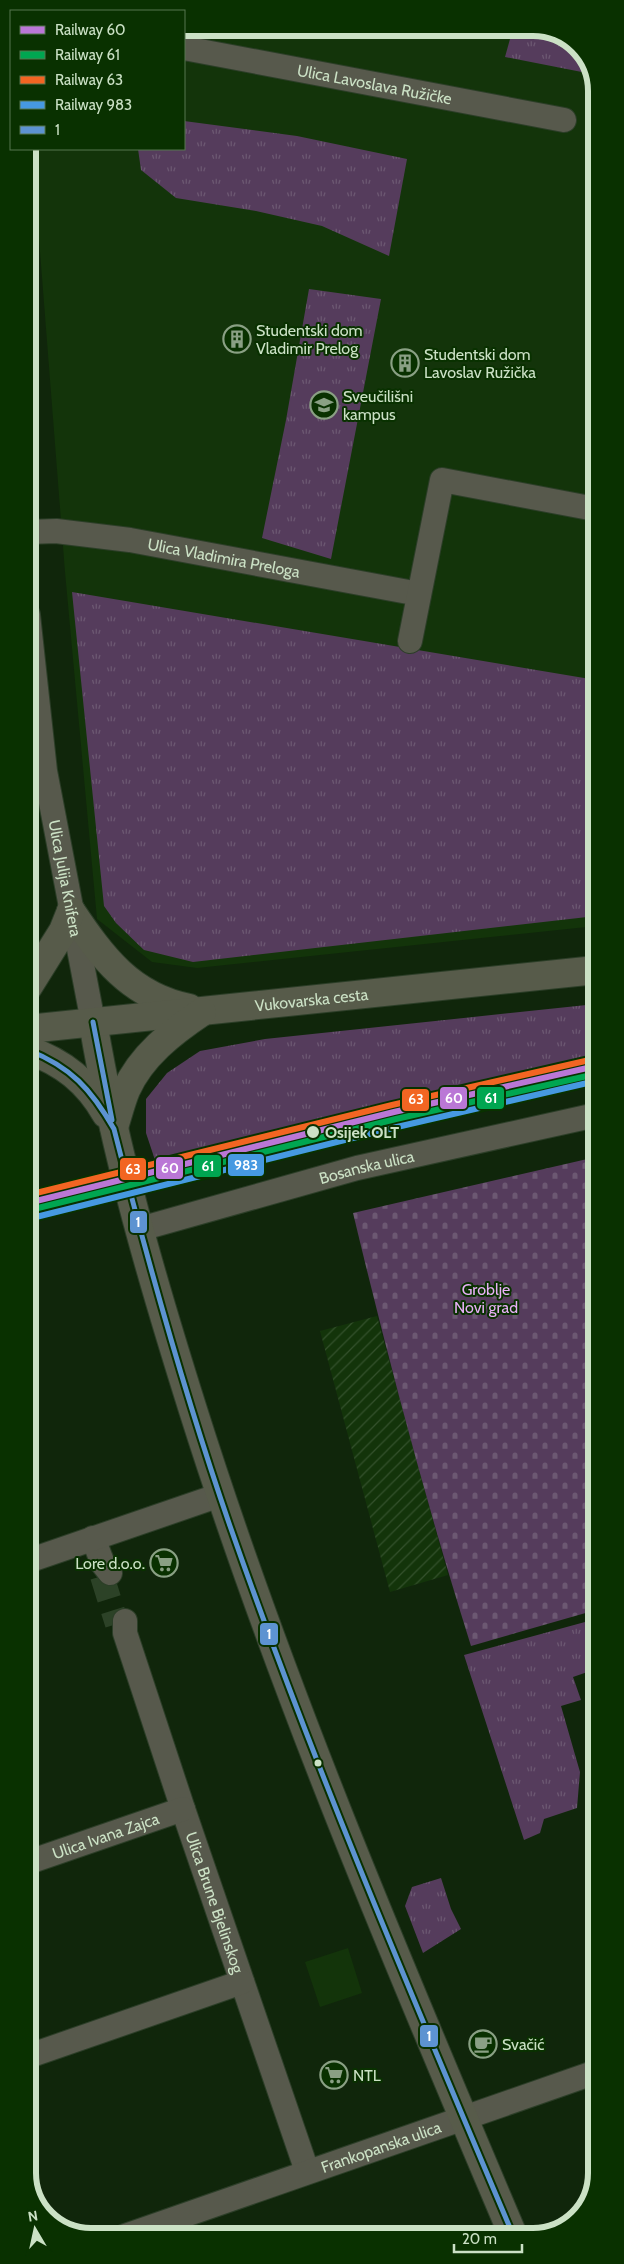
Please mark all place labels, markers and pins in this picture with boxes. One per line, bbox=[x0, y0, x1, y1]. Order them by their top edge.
place label: Studentski dom Vladimir Prelog bbox=[256, 321, 363, 358]
building icon: Studentski dom Vladimir Prelog bbox=[222, 324, 252, 354]
place label: Studentski dom Lavoslav Ružička bbox=[424, 345, 536, 382]
building icon: Studentski dom Lavoslav Ružička bbox=[390, 348, 420, 378]
place label: Sveučilišni kampus bbox=[343, 387, 413, 424]
school or university icon: Sveučilišni kampus bbox=[309, 390, 339, 420]
place label: Osijek OLT bbox=[325, 1123, 399, 1142]
marker: Osijek OLT bbox=[305, 1124, 321, 1140]
supermarket icon: Lore d.o.o. bbox=[149, 1548, 179, 1578]
place label: Lore d.o.o. bbox=[75, 1554, 145, 1573]
unlabelled marker bbox=[313, 1758, 323, 1768]
cafe icon: Svačić bbox=[468, 2029, 498, 2059]
place label: Svačić bbox=[502, 2035, 544, 2054]
supermarket icon: NTL bbox=[319, 2060, 349, 2090]
place label: NTL bbox=[353, 2066, 381, 2085]

